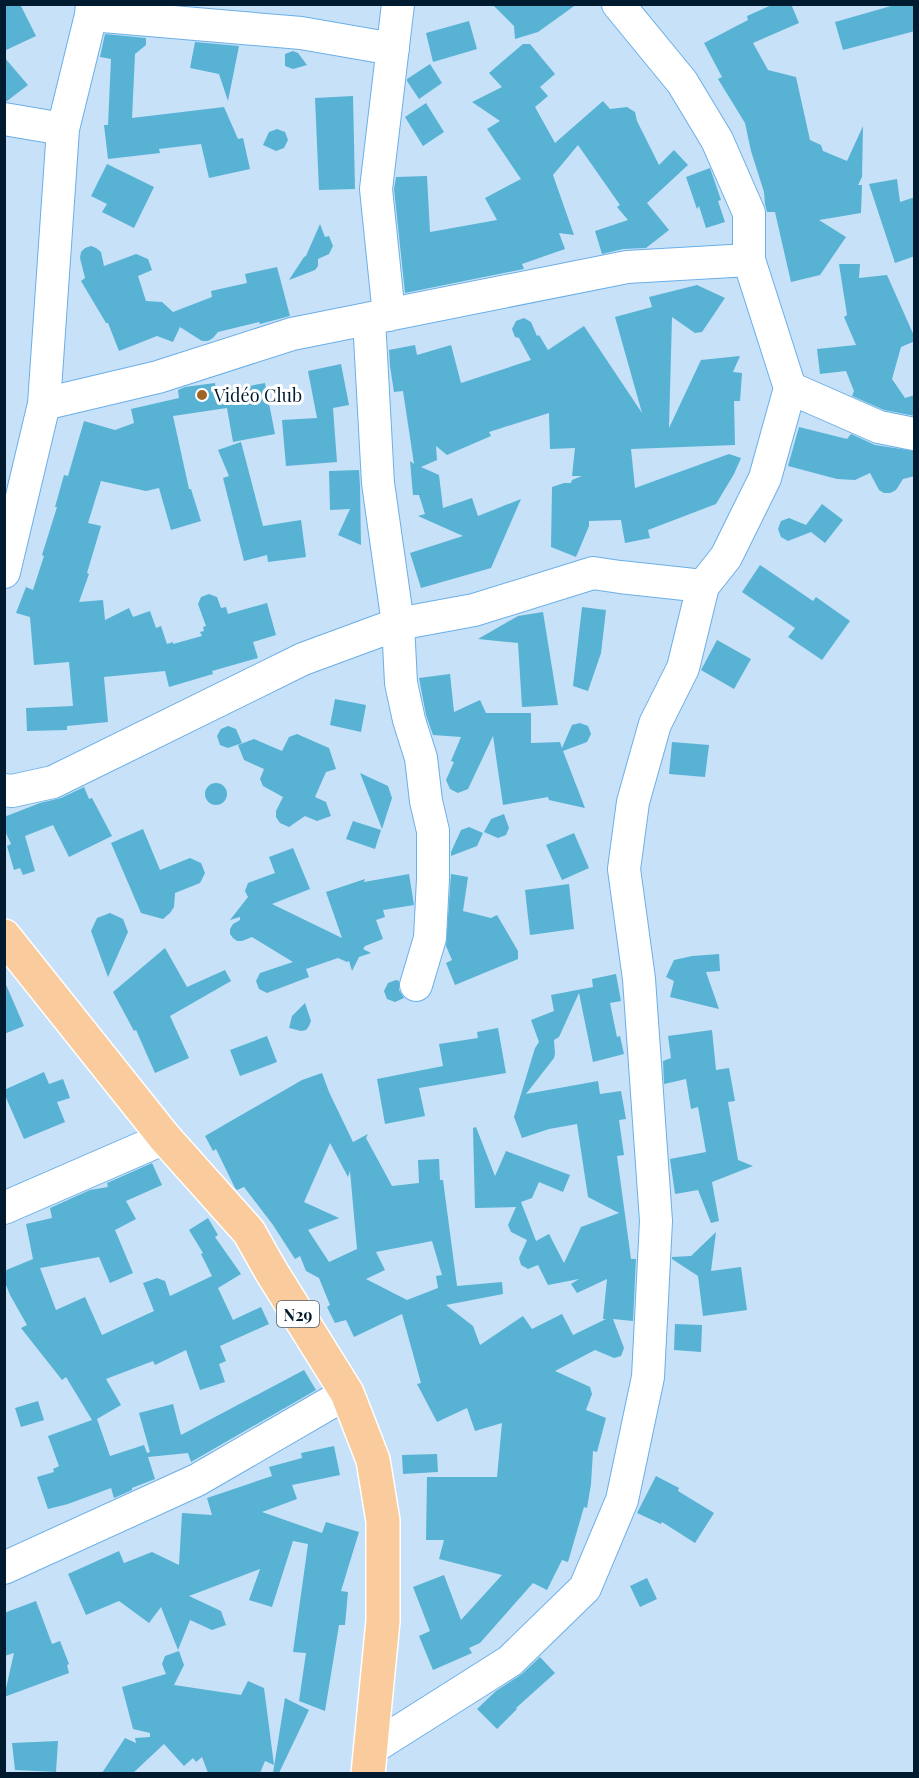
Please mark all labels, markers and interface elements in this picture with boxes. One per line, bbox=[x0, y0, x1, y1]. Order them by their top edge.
place label: Vidéo Club bbox=[213, 383, 302, 407]
marker: Vidéo Club bbox=[195, 388, 209, 402]
road number: N29 bbox=[277, 1301, 319, 1327]

